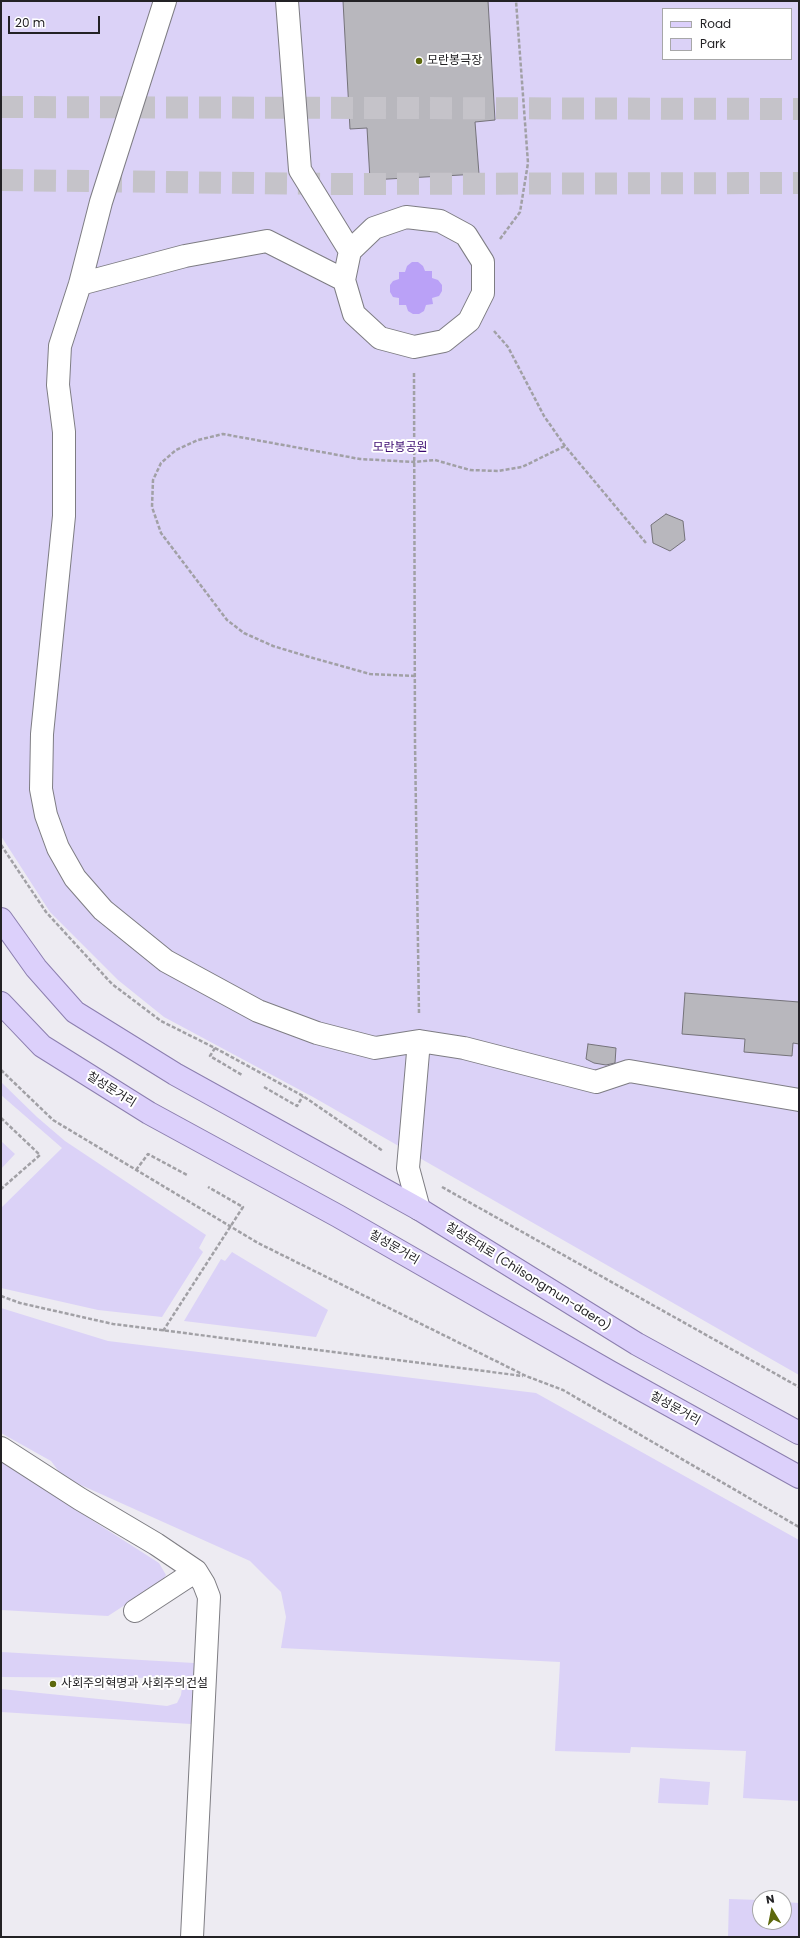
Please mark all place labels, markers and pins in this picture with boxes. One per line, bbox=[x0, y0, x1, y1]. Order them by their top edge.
place label: 모란봉극장 bbox=[427, 54, 482, 68]
marker: 모란봉극장 bbox=[414, 56, 424, 66]
place label: 사회주의혁명과 사회주의건설 bbox=[61, 1677, 208, 1691]
marker: 사회주의혁명과 사회주의건설 bbox=[48, 1679, 58, 1689]

